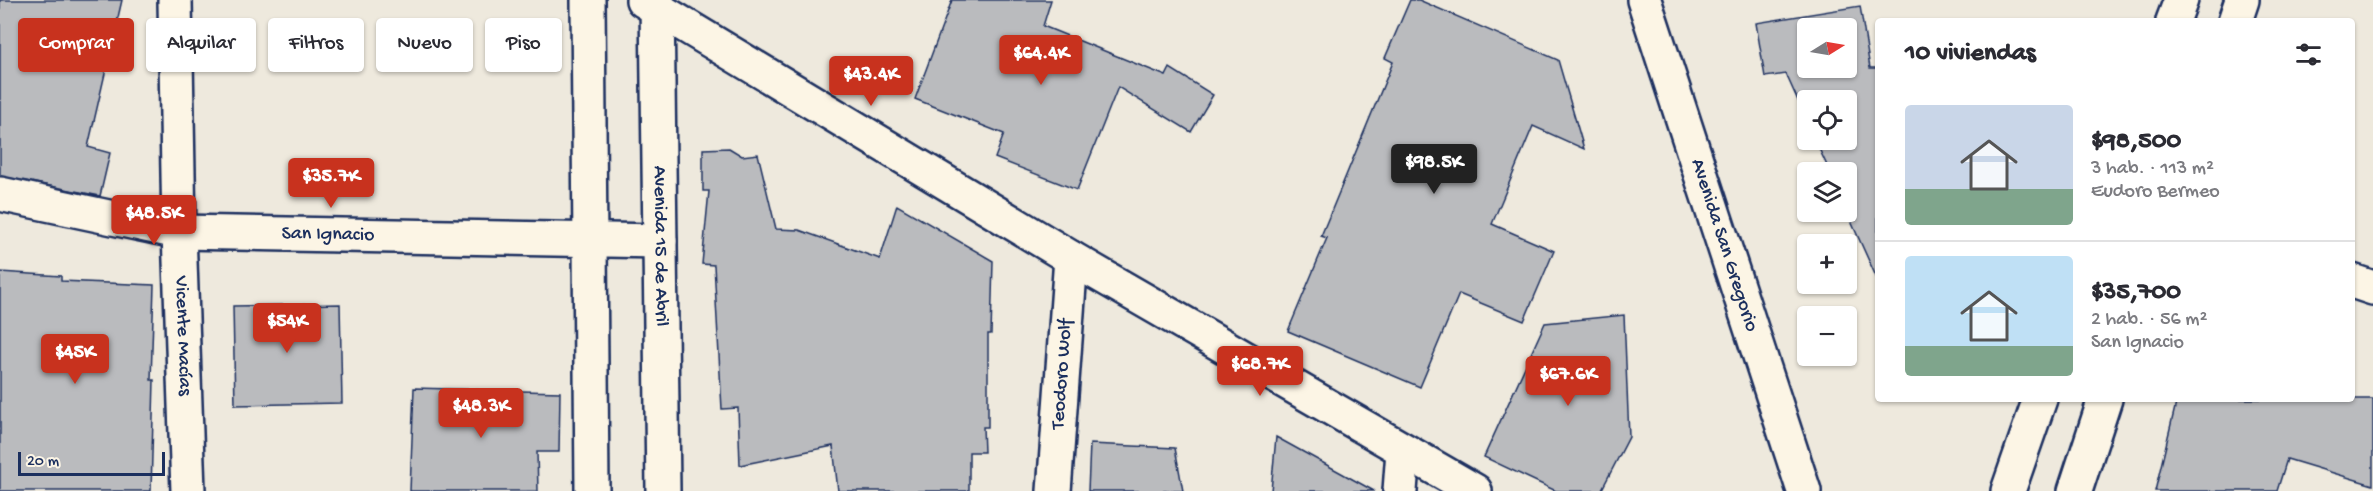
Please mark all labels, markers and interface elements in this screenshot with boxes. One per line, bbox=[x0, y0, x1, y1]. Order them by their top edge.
chip: Comprar bbox=[18, 18, 134, 72]
chip: Alquilar bbox=[146, 18, 256, 72]
chip: Filtros bbox=[268, 18, 364, 72]
chip: Nuevo bbox=[376, 18, 473, 72]
chip: Piso bbox=[485, 18, 562, 72]
north arrow bbox=[1797, 18, 1857, 78]
map controls bbox=[1797, 18, 1857, 366]
pin: $64.4K bbox=[992, 35, 1090, 86]
icon: filters bbox=[2292, 38, 2325, 71]
text: 10 viviendas bbox=[1905, 39, 2036, 70]
text: $64.4K bbox=[1013, 43, 1069, 66]
pin: $43.4K bbox=[822, 56, 920, 107]
text: $43.4K bbox=[843, 64, 899, 87]
button: locate bbox=[1797, 90, 1857, 150]
text: $98,500 bbox=[2091, 127, 2181, 158]
icon: home bbox=[1953, 129, 2025, 201]
pin: $98.5K bbox=[1385, 144, 1483, 195]
text: $98.5K bbox=[1405, 152, 1463, 175]
street label: Avenida San Gregorio bbox=[1685, 156, 1763, 335]
pin: $35.7K bbox=[282, 158, 380, 209]
text: 3 hab. · 113 m² bbox=[2091, 158, 2214, 181]
button: layers bbox=[1797, 162, 1857, 222]
street label: Avenida 15 de Abril bbox=[648, 165, 672, 326]
text: $35.7K bbox=[302, 166, 360, 189]
text: Eudoro Bermeo bbox=[2091, 181, 2220, 204]
pin: $48.5K bbox=[105, 195, 203, 246]
text: $48.5K bbox=[125, 203, 183, 226]
street label: San Ignacio bbox=[281, 222, 375, 247]
button: + bbox=[1797, 234, 1857, 294]
street label: Vicente Macías bbox=[169, 275, 196, 397]
text: $35,700 bbox=[2091, 278, 2181, 309]
icon: home bbox=[1953, 280, 2025, 352]
pin: $54K bbox=[251, 303, 323, 354]
button: − bbox=[1797, 306, 1857, 366]
text: 2 hab. · 56 m² bbox=[2091, 309, 2207, 332]
text: $54K bbox=[267, 311, 307, 334]
street label: Teodoro Wolf bbox=[1047, 316, 1078, 431]
text: San Ignacio bbox=[2091, 332, 2184, 355]
pin: $45K bbox=[39, 334, 111, 385]
text: $45K bbox=[55, 342, 95, 365]
pin: $68.7K bbox=[1211, 346, 1309, 397]
text: $68.7K bbox=[1231, 354, 1289, 377]
pin: $67.6K bbox=[1519, 356, 1617, 407]
text: $67.6K bbox=[1540, 364, 1596, 387]
pin: $48.3K bbox=[432, 388, 530, 439]
text: $48.3K bbox=[452, 396, 510, 419]
scale bar bbox=[18, 449, 165, 476]
text: 20 m bbox=[27, 453, 59, 472]

